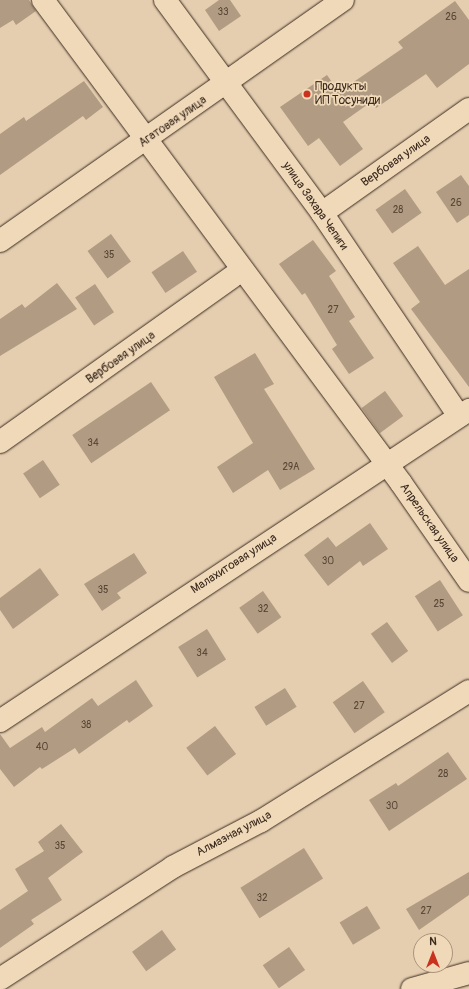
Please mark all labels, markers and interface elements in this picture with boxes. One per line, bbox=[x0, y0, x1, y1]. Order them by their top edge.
house number: 33 bbox=[217, 7, 229, 19]
house number: 26 bbox=[445, 12, 457, 24]
place label: Продукты ИП Тосуниди bbox=[315, 80, 380, 108]
marker: Продукты ИП Тосуниди bbox=[302, 89, 312, 99]
street label: Агатовая улица bbox=[136, 93, 210, 151]
street label: Вербовая улица bbox=[359, 132, 433, 190]
street label: улица Захара Чепиги bbox=[279, 159, 351, 253]
house number: 26 bbox=[450, 198, 462, 210]
house number: 28 bbox=[393, 205, 403, 217]
house number: 35 bbox=[104, 250, 114, 262]
house number: 27 bbox=[328, 305, 338, 317]
street label: Вербовая улица bbox=[84, 329, 158, 387]
house number: 34 bbox=[87, 438, 99, 450]
house number: 29А bbox=[282, 462, 300, 474]
street label: Апрельская улица bbox=[396, 481, 462, 565]
street label: Малахитовая улица bbox=[188, 531, 280, 597]
house number: 30 bbox=[322, 556, 334, 568]
house number: 35 bbox=[98, 585, 108, 597]
house number: 25 bbox=[433, 599, 445, 611]
house number: 32 bbox=[257, 604, 269, 616]
house number: 34 bbox=[196, 648, 208, 660]
house number: 27 bbox=[354, 701, 364, 713]
house number: 38 bbox=[81, 720, 91, 732]
house number: 40 bbox=[36, 742, 48, 754]
house number: 28 bbox=[438, 769, 448, 781]
house number: 30 bbox=[386, 801, 398, 813]
street label: Алмазная улица bbox=[194, 808, 274, 860]
house number: 35 bbox=[55, 841, 65, 853]
house number: 32 bbox=[256, 893, 268, 905]
house number: 27 bbox=[421, 906, 431, 918]
north arrow bbox=[413, 933, 453, 973]
text: N bbox=[429, 935, 437, 948]

